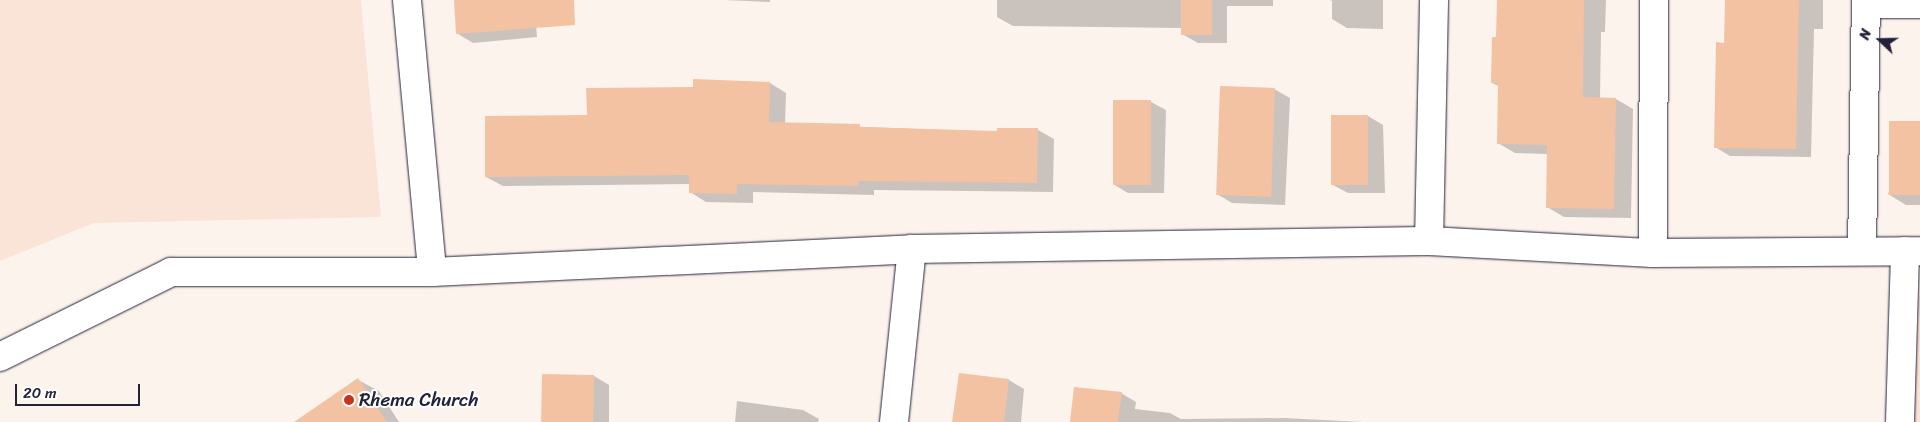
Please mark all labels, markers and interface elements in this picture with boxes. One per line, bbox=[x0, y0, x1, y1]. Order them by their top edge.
north arrow bbox=[1855, 15, 1905, 65]
text: N bbox=[1852, 25, 1879, 43]
scale bar bbox=[18, 374, 142, 406]
text: 20 m bbox=[23, 380, 57, 406]
place label: Rhema Church bbox=[359, 389, 479, 411]
marker: Rhema Church bbox=[343, 394, 355, 406]

